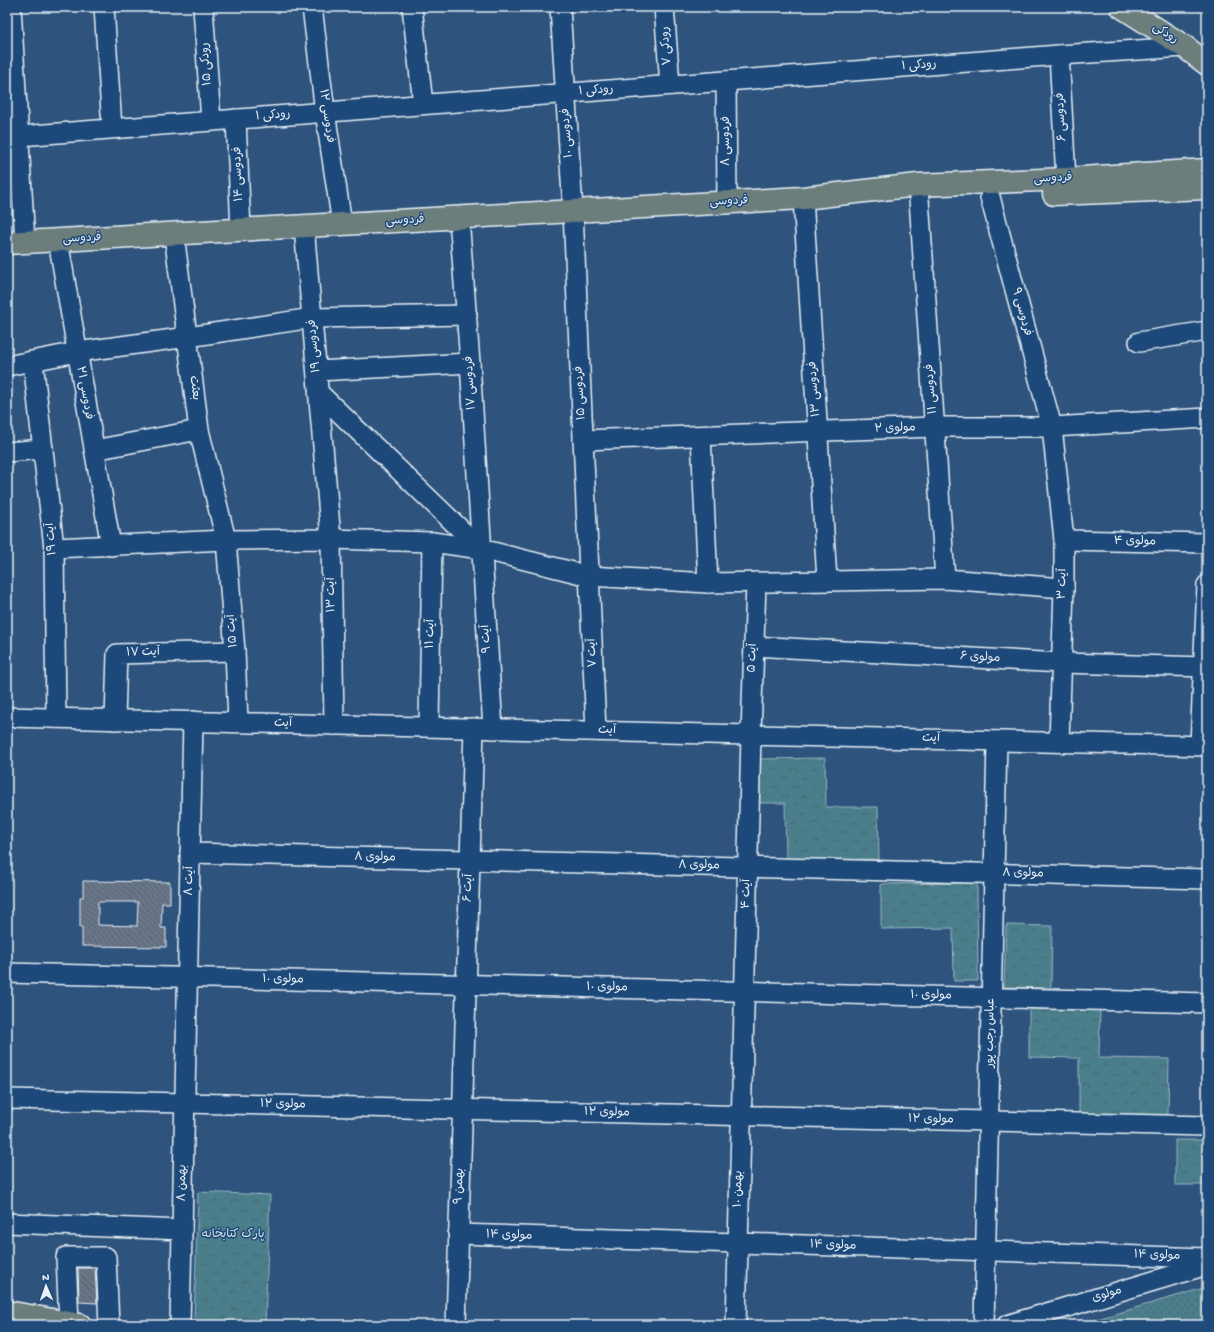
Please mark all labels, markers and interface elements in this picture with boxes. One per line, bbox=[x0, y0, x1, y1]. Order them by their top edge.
street label: رودکی bbox=[1150, 21, 1180, 47]
street label: رودکی ۷ bbox=[659, 26, 675, 66]
street label: رودکی ۱۵ bbox=[199, 42, 215, 86]
street label: رودکی ۱ bbox=[901, 58, 937, 74]
street label: رودکی ۱ bbox=[578, 83, 614, 99]
street label: فردوسی ۱۲ bbox=[315, 88, 337, 144]
street label: فردوسی ۶ bbox=[1053, 92, 1070, 142]
street label: رودکی ۱ bbox=[255, 108, 291, 124]
street label: فردوسی ۱۰ bbox=[559, 108, 577, 158]
street label: فردوسی ۸ bbox=[720, 116, 734, 166]
street label: فردوسی ۱۴ bbox=[231, 146, 247, 202]
street label: فردوسی bbox=[1033, 171, 1073, 187]
street label: فردوسی bbox=[709, 194, 749, 210]
street label: فردوسی bbox=[385, 213, 425, 229]
street label: فردوسی bbox=[62, 231, 102, 247]
street label: فردوسی ۹ bbox=[1008, 286, 1034, 338]
street label: فردوسی ۱۹ bbox=[306, 319, 324, 373]
street label: فردوسی ۱۷ bbox=[463, 355, 479, 411]
street label: فردوسی ۱۳ bbox=[806, 361, 824, 417]
street label: فردوسی ۱۱ bbox=[923, 363, 941, 415]
street label: فردوسی ۲۱ bbox=[72, 365, 96, 421]
street label: فردوسی ۱۵ bbox=[573, 365, 589, 421]
street label: بعثت bbox=[186, 375, 202, 401]
street label: مولوی ۲ bbox=[874, 421, 916, 437]
street label: آیت ۱۹ bbox=[43, 521, 60, 556]
street label: مولوی ۴ bbox=[1114, 535, 1156, 549]
street label: آیت ۳ bbox=[1055, 567, 1070, 600]
street label: آیت ۱۳ bbox=[324, 576, 339, 613]
street label: آیت ۱۵ bbox=[223, 613, 241, 648]
street label: آیت ۱۱ bbox=[423, 618, 438, 649]
street label: آیت ۹ bbox=[478, 623, 495, 654]
street label: آیت ۷ bbox=[584, 637, 601, 668]
street label: آیت ۵ bbox=[744, 642, 761, 673]
street label: آیت ۱۷ bbox=[126, 644, 161, 661]
street label: مولوی ۶ bbox=[959, 649, 1001, 666]
street label: آیت bbox=[274, 716, 293, 731]
street label: آیت bbox=[598, 723, 617, 738]
street label: آیت bbox=[922, 731, 941, 746]
street label: مولوی ۸ bbox=[354, 851, 396, 865]
street label: مولوی ۸ bbox=[678, 859, 720, 873]
street label: آیت ۸ bbox=[182, 865, 197, 896]
street label: مولوی ۸ bbox=[1002, 867, 1044, 881]
street label: آیت ۶ bbox=[461, 873, 477, 902]
street label: آیت ۴ bbox=[739, 878, 754, 909]
street label: مولوی ۱۰ bbox=[262, 973, 304, 987]
street label: مولوی ۱۰ bbox=[586, 981, 628, 995]
street label: مولوی ۱۰ bbox=[910, 989, 952, 1003]
street label: عباس رجب پور bbox=[983, 998, 999, 1069]
street label: مولوی ۱۲ bbox=[260, 1098, 306, 1112]
street label: مولوی ۱۲ bbox=[584, 1106, 630, 1120]
street label: مولوی ۱۲ bbox=[908, 1113, 954, 1127]
street label: بهمن ۸ bbox=[176, 1164, 190, 1202]
street label: بهمن ۹ bbox=[452, 1168, 468, 1204]
street label: بهمن ۱۰ bbox=[732, 1170, 746, 1208]
park label: پارک کتابخانه bbox=[202, 1227, 265, 1242]
street label: مولوی ۱۴ bbox=[485, 1228, 533, 1244]
street label: مولوی ۱۴ bbox=[809, 1238, 857, 1254]
street label: مولوی ۱۴ bbox=[1133, 1248, 1181, 1264]
north arrow bbox=[26, 1266, 66, 1306]
text: N bbox=[42, 1272, 50, 1284]
street label: مولوی bbox=[1090, 1284, 1124, 1306]

